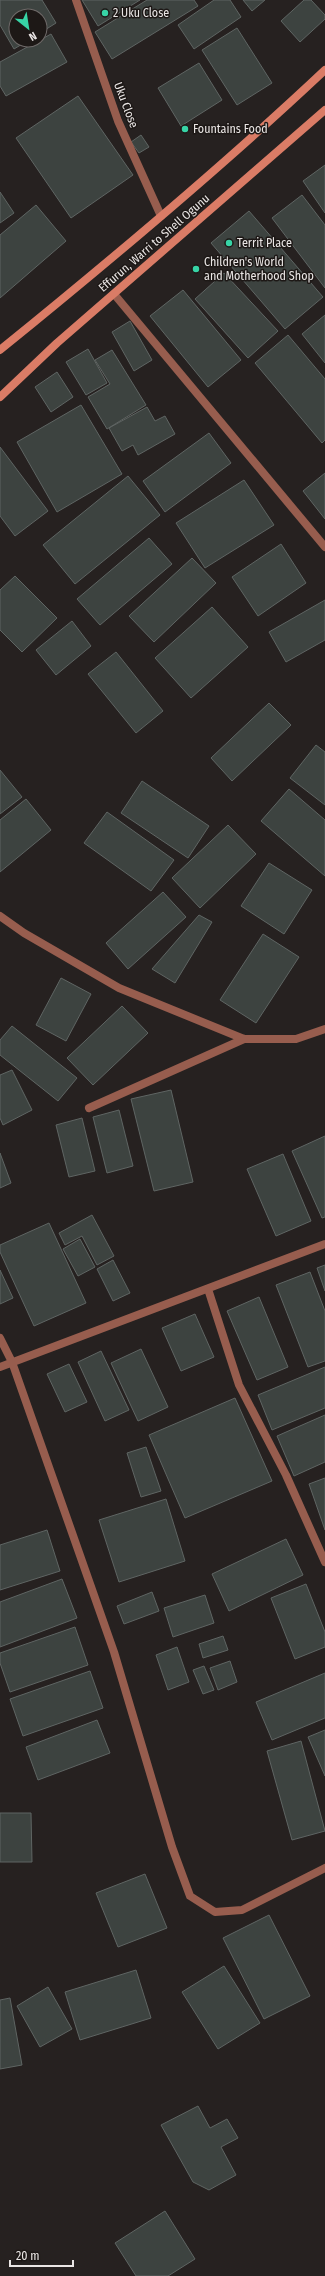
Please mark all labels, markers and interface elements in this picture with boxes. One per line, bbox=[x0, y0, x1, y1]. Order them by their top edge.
place label: 2 Uku Close bbox=[113, 6, 169, 20]
north arrow bbox=[8, 8, 48, 48]
marker: 2 Uku Close bbox=[100, 8, 110, 18]
text: N bbox=[27, 29, 39, 44]
street label: Uku Close bbox=[111, 80, 141, 130]
place label: Fountains Food bbox=[193, 122, 268, 136]
marker: Fountains Food bbox=[180, 124, 190, 134]
street label: Effurun, Warri to Shell Ogunu bbox=[96, 191, 212, 295]
place label: Territ Place bbox=[237, 236, 292, 250]
marker: Territ Place bbox=[224, 238, 234, 248]
place label: Children's World and Motherhood Shop bbox=[204, 255, 314, 283]
marker: Children's World and Motherhood Shop bbox=[191, 264, 201, 274]
scale bar bbox=[10, 2242, 73, 2268]
text: 20 m bbox=[16, 2249, 40, 2263]

